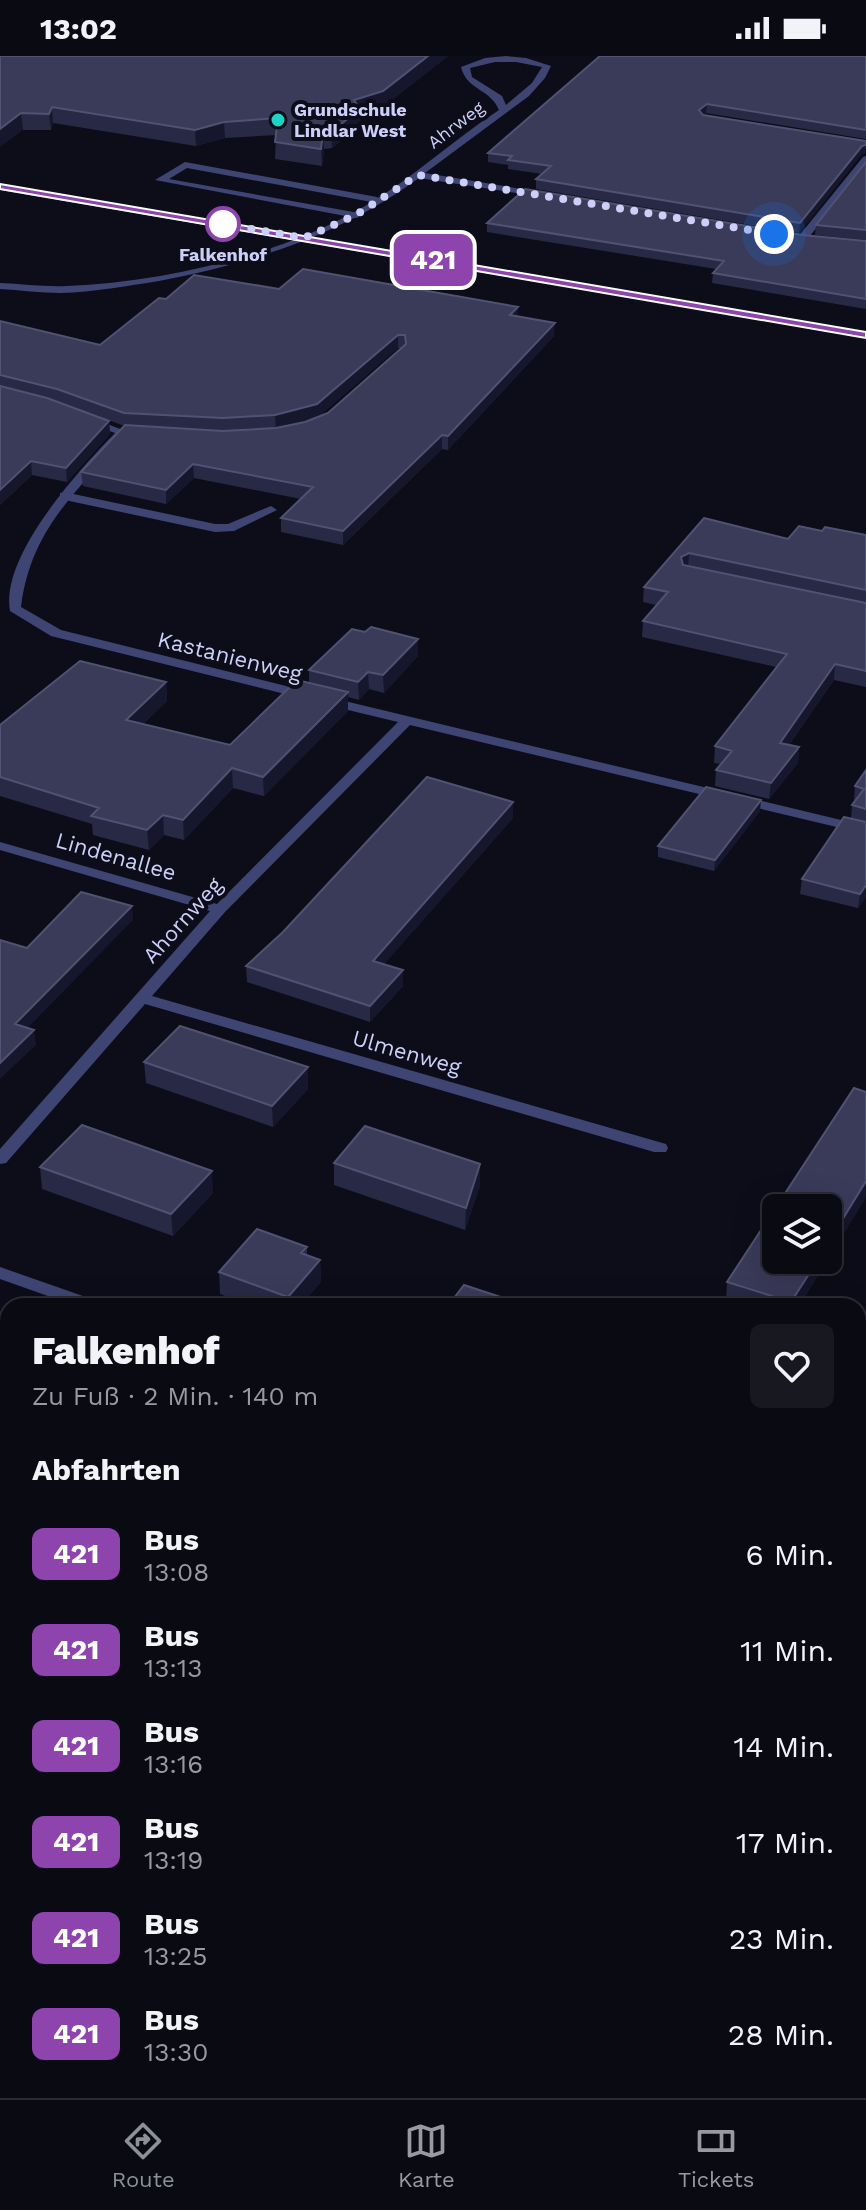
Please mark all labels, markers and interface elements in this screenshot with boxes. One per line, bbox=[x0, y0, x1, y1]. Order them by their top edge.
text: 13:02 bbox=[40, 11, 117, 46]
street label: Ahrweg bbox=[423, 96, 488, 153]
place label: Grundschule Lindlar West bbox=[294, 99, 407, 141]
marker: Grundschule Lindlar West bbox=[269, 111, 287, 129]
marker: Falkenhof bbox=[206, 207, 240, 241]
your location bbox=[754, 214, 794, 254]
line badge: 421 bbox=[387, 234, 479, 286]
text: 421 bbox=[410, 243, 456, 276]
place label: Falkenhof bbox=[179, 244, 268, 265]
street label: Kastanienweg bbox=[155, 626, 305, 687]
street label: Lindenallee bbox=[53, 827, 179, 886]
street label: Ahornweg bbox=[138, 872, 227, 968]
street label: Ulmenweg bbox=[350, 1025, 464, 1080]
map controls bbox=[762, 1194, 842, 1274]
button: layers bbox=[762, 1194, 842, 1274]
button: heart bbox=[750, 1324, 834, 1408]
text: Falkenhof bbox=[32, 1329, 220, 1373]
text: Zu Fuß · 2 Min. · 140 m bbox=[32, 1381, 318, 1411]
text: Abfahrten bbox=[32, 1452, 181, 1487]
text: Bus bbox=[144, 1522, 199, 1557]
text: 421 bbox=[53, 1537, 99, 1570]
text: 6 Min. bbox=[745, 1537, 834, 1572]
text: 13:08 bbox=[144, 1557, 209, 1587]
text: Bus bbox=[144, 1618, 199, 1653]
text: 421 bbox=[53, 1633, 99, 1666]
text: 11 Min. bbox=[740, 1633, 834, 1668]
text: 13:13 bbox=[144, 1653, 202, 1683]
text: Bus bbox=[144, 1714, 199, 1749]
text: 421 bbox=[53, 1729, 99, 1762]
text: 14 Min. bbox=[734, 1729, 834, 1764]
text: 13:16 bbox=[144, 1749, 203, 1779]
text: Bus bbox=[144, 1810, 199, 1845]
text: 421 bbox=[53, 1825, 99, 1858]
text: 17 Min. bbox=[736, 1825, 834, 1860]
text: 13:19 bbox=[144, 1845, 203, 1875]
text: Bus bbox=[144, 1906, 199, 1941]
text: 421 bbox=[53, 1921, 99, 1954]
text: 23 Min. bbox=[729, 1921, 834, 1956]
text: 13:25 bbox=[144, 1941, 207, 1971]
text: Bus bbox=[144, 2002, 199, 2037]
text: 421 bbox=[53, 2017, 99, 2050]
text: 28 Min. bbox=[728, 2017, 834, 2052]
text: 13:30 bbox=[144, 2037, 208, 2067]
tab: Route bbox=[112, 2119, 175, 2192]
tab: Karte bbox=[398, 2119, 455, 2192]
tab: Tickets bbox=[678, 2119, 754, 2192]

